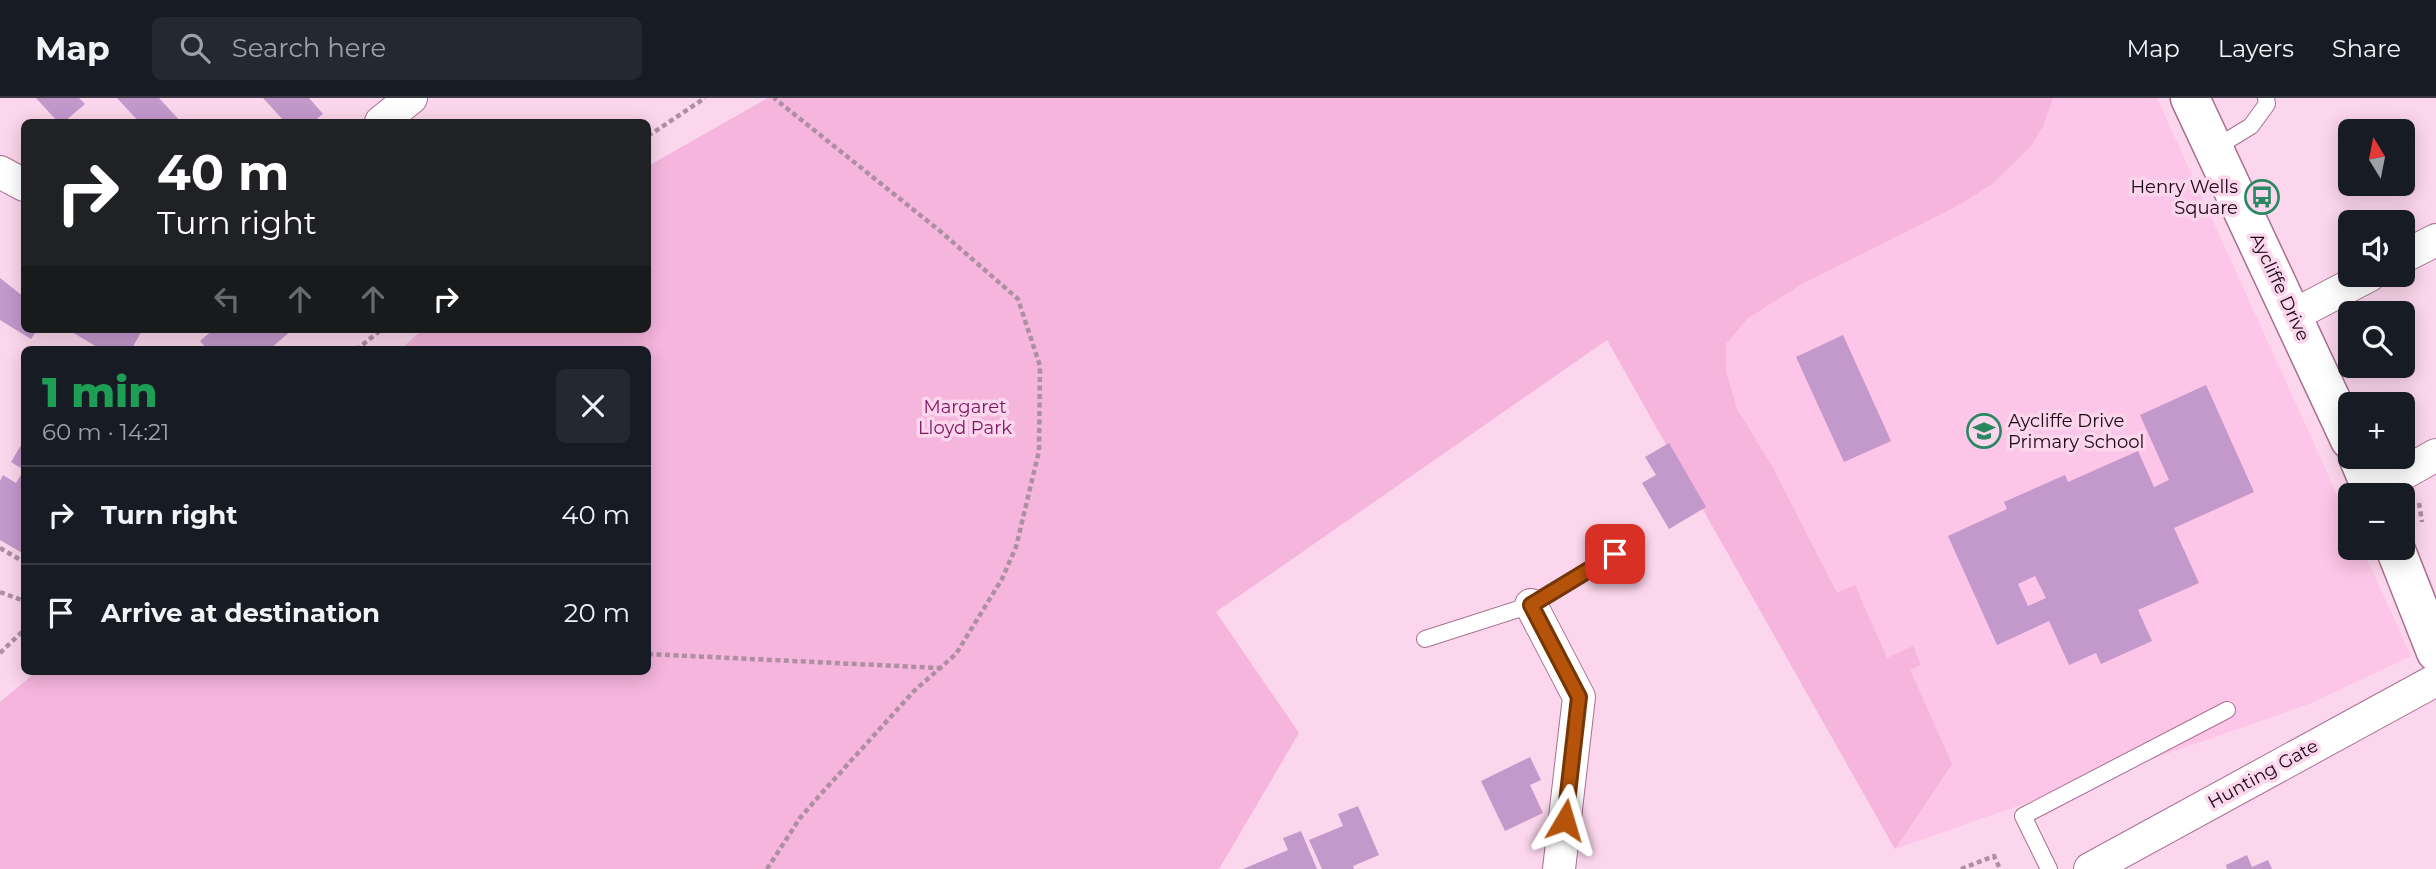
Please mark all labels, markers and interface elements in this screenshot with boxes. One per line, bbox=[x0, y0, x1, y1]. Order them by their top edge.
search box bbox=[152, 17, 642, 80]
text: Map bbox=[35, 28, 110, 68]
icon: search bbox=[176, 29, 214, 67]
text: Search here bbox=[232, 32, 386, 64]
text: Map bbox=[2126, 34, 2180, 63]
text: Layers bbox=[2218, 34, 2294, 63]
text: Share bbox=[2332, 34, 2401, 63]
north arrow bbox=[2338, 119, 2415, 196]
map controls bbox=[2338, 119, 2415, 560]
text: 40 m bbox=[157, 143, 289, 202]
icon: right bbox=[42, 147, 133, 238]
place label: Henry Wells Square bbox=[2130, 176, 2238, 219]
bus stop icon: Henry Wells Square bbox=[2243, 178, 2281, 216]
text: Turn right bbox=[157, 203, 317, 242]
button: sound bbox=[2338, 210, 2415, 287]
street label: Aycliffe Drive bbox=[2245, 230, 2315, 345]
icon: left bbox=[208, 280, 246, 318]
icon: ahead bbox=[281, 280, 319, 318]
icon: ahead bbox=[354, 280, 392, 318]
icon: right bbox=[427, 280, 465, 318]
button: search bbox=[2338, 301, 2415, 378]
text: 1 min bbox=[42, 366, 158, 418]
button: close bbox=[556, 369, 630, 443]
button: + bbox=[2338, 392, 2415, 469]
park label: Margaret Lloyd Park bbox=[918, 396, 1012, 439]
place label: Aycliffe Drive Primary School bbox=[2008, 410, 2144, 453]
school or university icon: Aycliffe Drive Primary School bbox=[1965, 412, 2003, 450]
text: 60 m · 14:21 bbox=[42, 418, 169, 446]
button: − bbox=[2338, 483, 2415, 560]
icon: right bbox=[42, 496, 80, 534]
text: Turn right bbox=[101, 499, 237, 531]
text: 40 m bbox=[561, 499, 630, 531]
pin bbox=[1585, 524, 1645, 584]
icon: arrive bbox=[1596, 535, 1634, 573]
icon: arrive bbox=[42, 594, 80, 632]
text: Arrive at destination bbox=[101, 597, 380, 629]
text: 20 m bbox=[564, 597, 630, 629]
street label: Hunting Gate bbox=[2204, 735, 2322, 813]
position arrow bbox=[1528, 783, 1602, 857]

